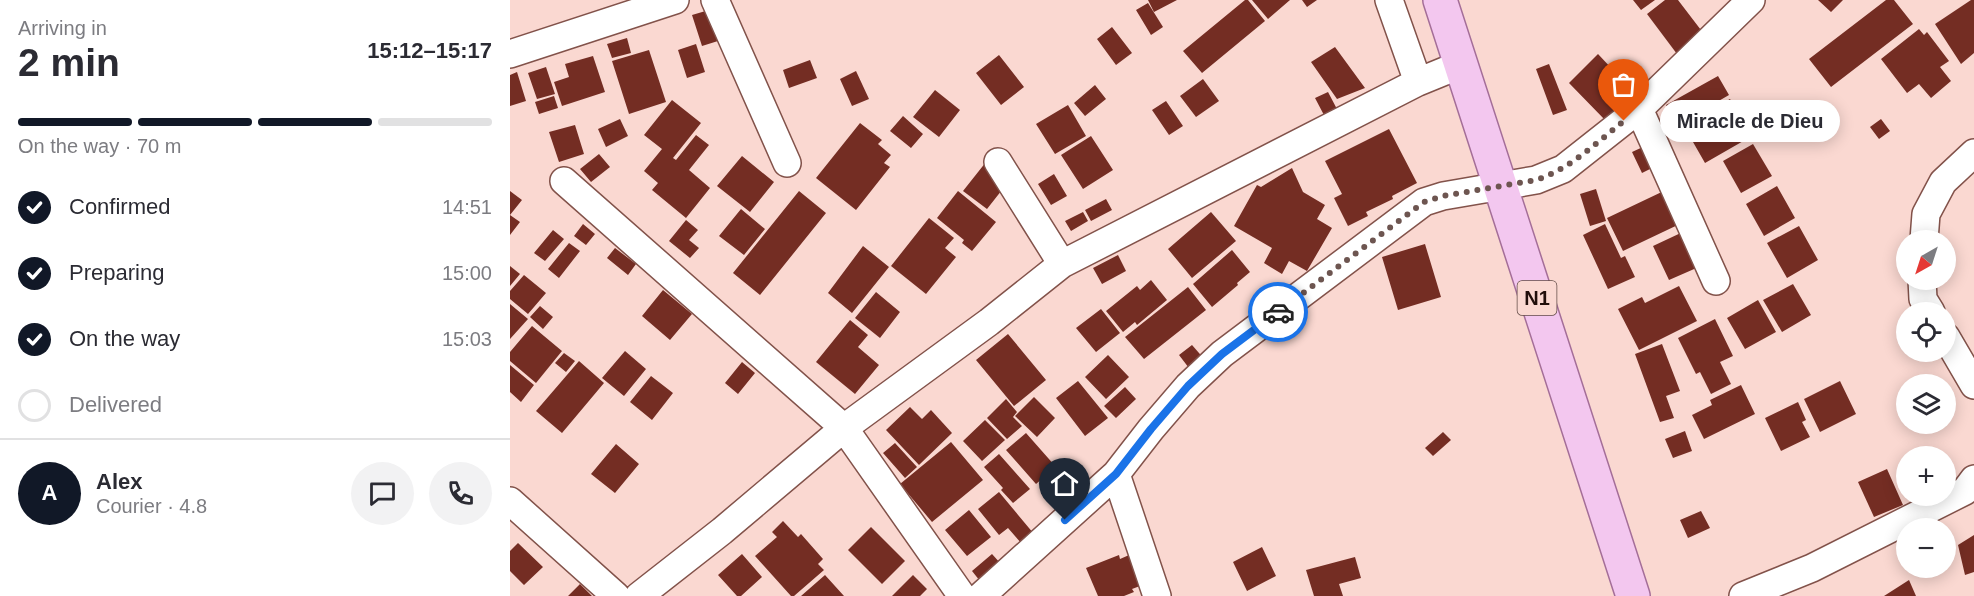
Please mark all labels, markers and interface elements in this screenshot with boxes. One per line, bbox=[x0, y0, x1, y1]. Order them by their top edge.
text: Arriving in bbox=[18, 17, 107, 39]
text: 15:12–15:17 bbox=[367, 38, 492, 63]
text: 2 min bbox=[18, 41, 120, 84]
pin bbox=[1598, 59, 1649, 121]
icon: bag bbox=[1607, 68, 1640, 101]
callout: Miracle de Dieu bbox=[1660, 100, 1840, 142]
text: Miracle de Dieu bbox=[1677, 110, 1823, 132]
text: On the way · 70 m bbox=[18, 135, 181, 157]
icon: check bbox=[18, 191, 51, 224]
text: Confirmed bbox=[69, 194, 170, 219]
text: 14:51 bbox=[442, 196, 492, 218]
north arrow bbox=[1896, 230, 1956, 290]
map controls bbox=[1896, 230, 1956, 578]
icon: check bbox=[18, 257, 51, 290]
text: Preparing bbox=[69, 260, 164, 285]
text: 15:00 bbox=[442, 262, 492, 284]
road number: N1 bbox=[1518, 281, 1556, 315]
courier bbox=[1248, 282, 1308, 342]
icon: car bbox=[1262, 296, 1295, 329]
button: locate bbox=[1896, 302, 1956, 362]
icon: check bbox=[18, 323, 51, 356]
text: On the way bbox=[69, 326, 180, 351]
text: 15:03 bbox=[442, 328, 492, 350]
button: layers bbox=[1896, 374, 1956, 434]
text: Delivered bbox=[69, 392, 162, 417]
button: + bbox=[1896, 446, 1956, 506]
pin bbox=[1039, 458, 1090, 520]
button: chat bbox=[351, 462, 414, 525]
button: phone bbox=[429, 462, 492, 525]
icon: home bbox=[1048, 467, 1081, 500]
text: Alex bbox=[96, 469, 142, 494]
text: A bbox=[42, 480, 57, 505]
text: Courier · 4.8 bbox=[96, 495, 207, 517]
button: − bbox=[1896, 518, 1956, 578]

